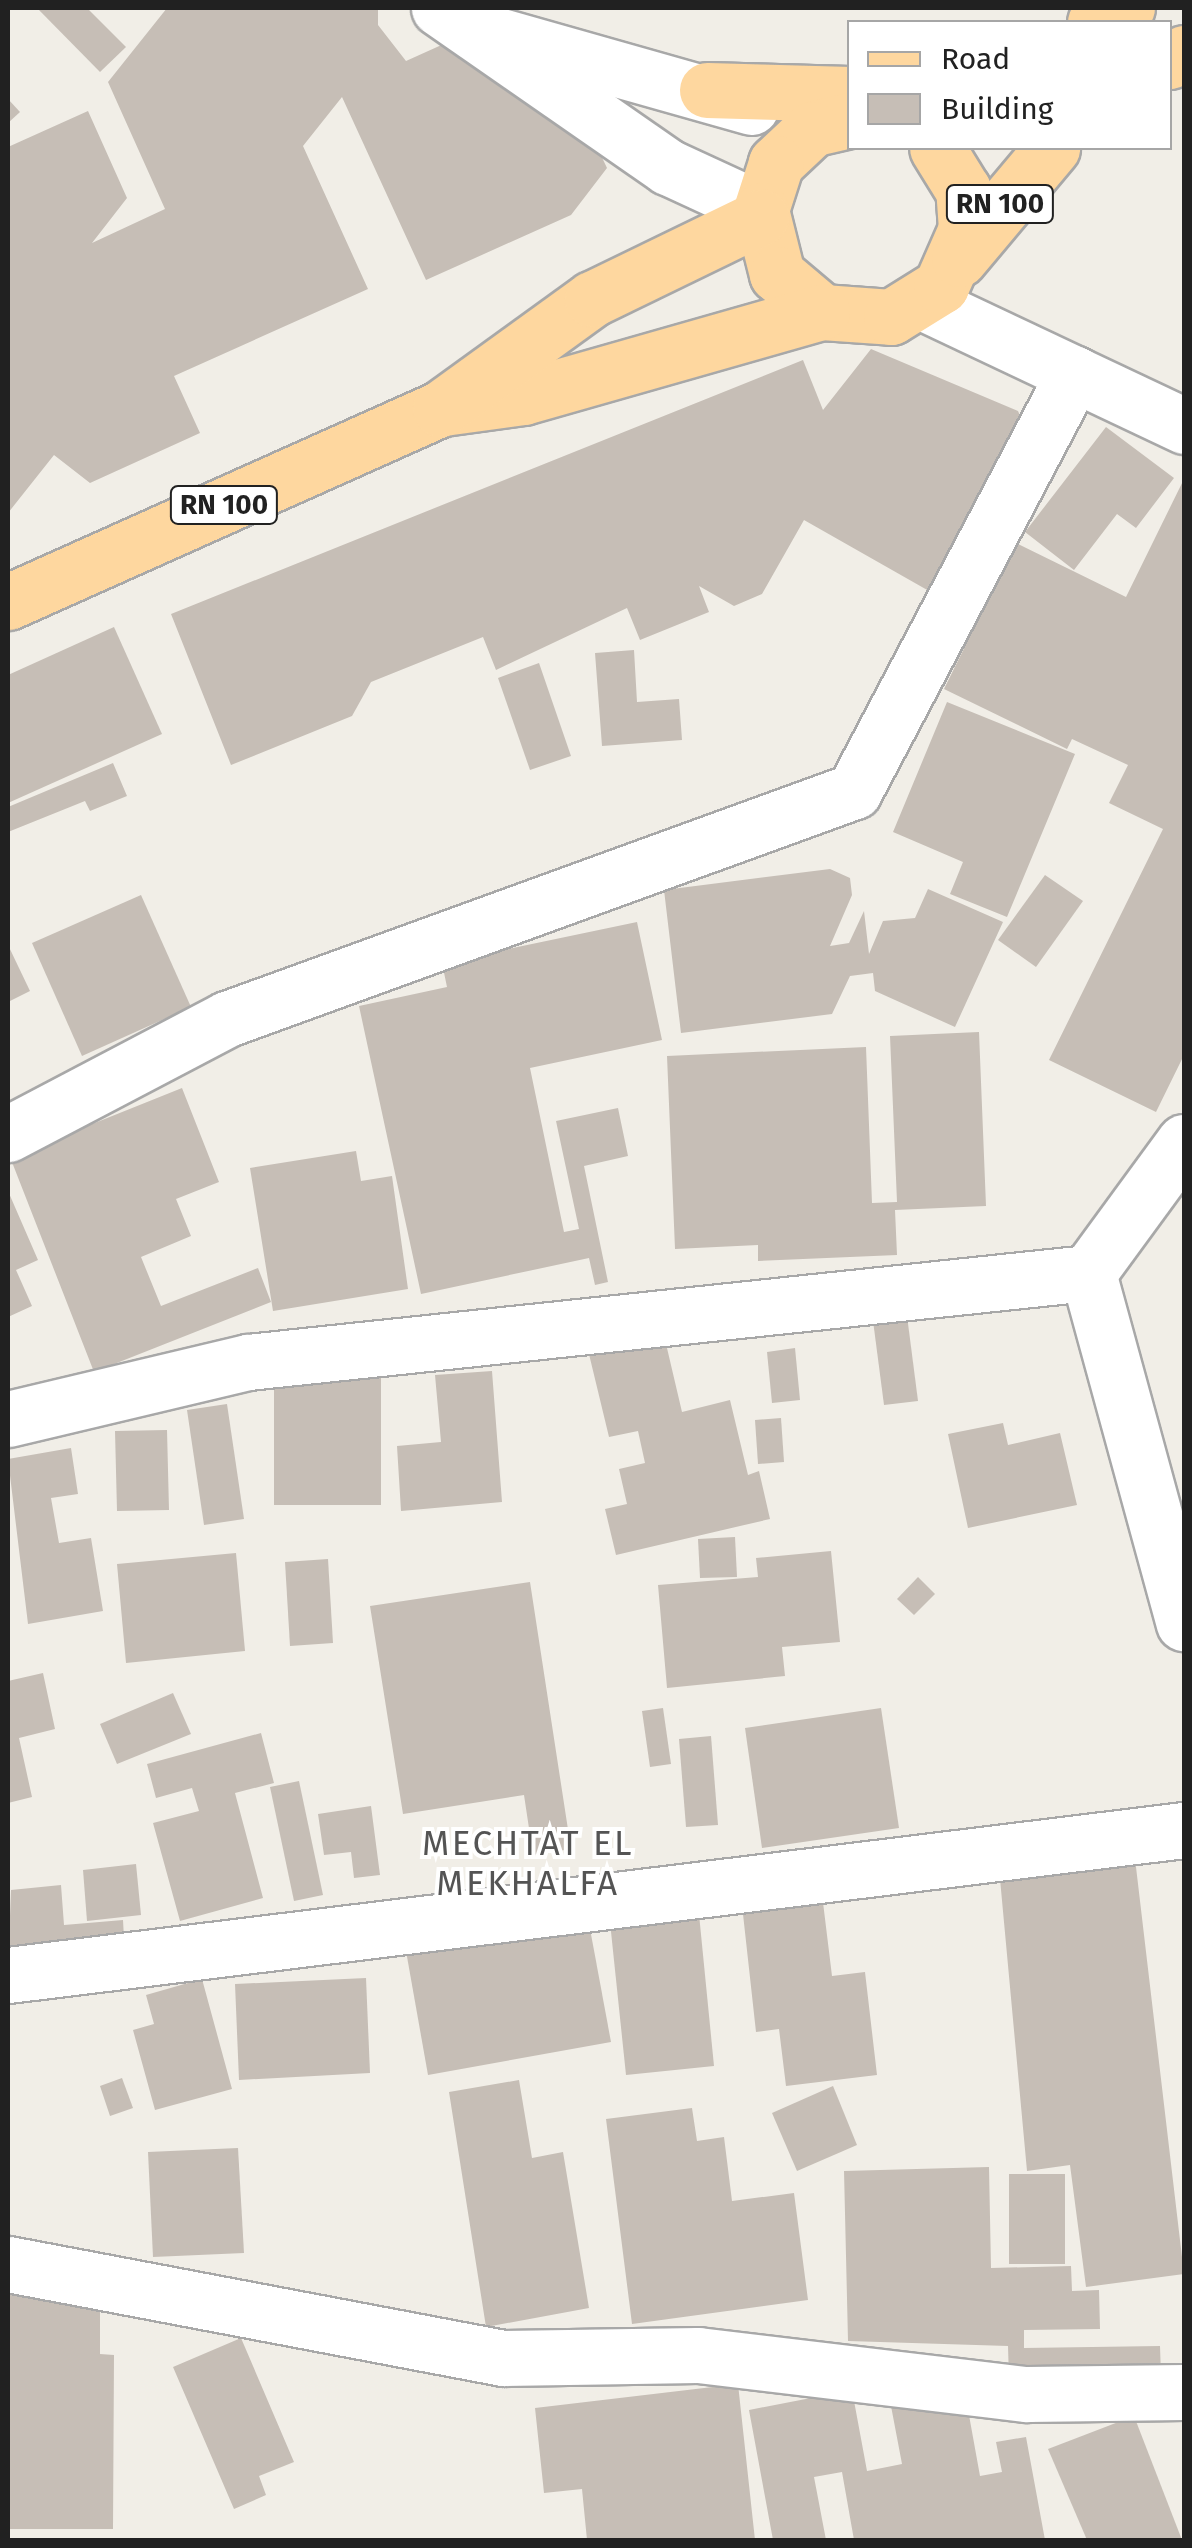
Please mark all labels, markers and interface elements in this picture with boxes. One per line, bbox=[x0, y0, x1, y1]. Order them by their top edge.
legend bbox=[847, 20, 1172, 150]
text: Road bbox=[941, 41, 1010, 77]
text: Building bbox=[941, 91, 1053, 127]
road number: RN 100 bbox=[945, 181, 1055, 227]
road number: RN 100 bbox=[169, 482, 279, 528]
district label: MECHTAT EL MEKHALFA bbox=[422, 1822, 634, 1904]

